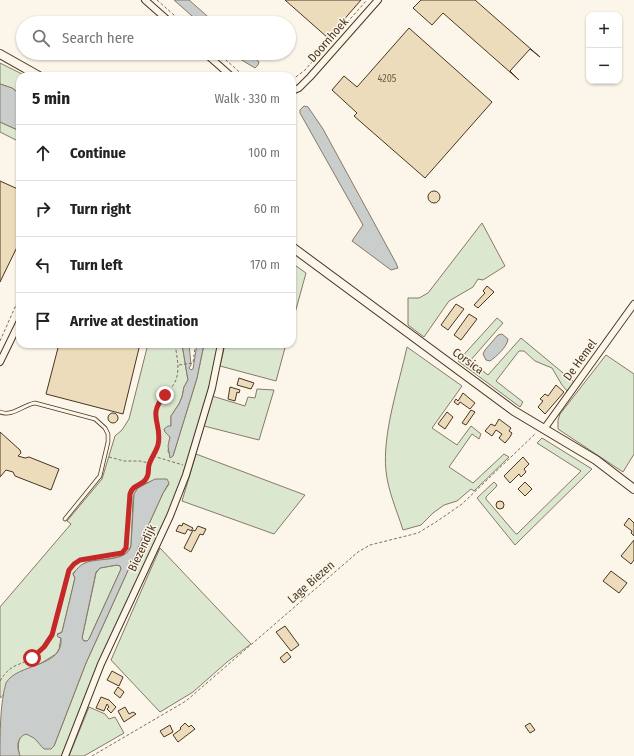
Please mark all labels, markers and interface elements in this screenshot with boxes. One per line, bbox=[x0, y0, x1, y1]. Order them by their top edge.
map controls bbox=[586, 12, 622, 84]
button: + bbox=[586, 12, 622, 48]
street label: Doornhoek bbox=[305, 15, 351, 65]
search box bbox=[16, 16, 296, 60]
icon: search bbox=[30, 27, 52, 49]
text: Search here bbox=[62, 29, 134, 47]
button: − bbox=[586, 48, 622, 84]
house number: 4205 bbox=[378, 73, 397, 85]
text: 5 min bbox=[32, 88, 70, 109]
text: Walk · 330 m bbox=[215, 91, 280, 106]
icon: ahead bbox=[32, 142, 54, 164]
text: Continue bbox=[70, 144, 126, 162]
text: 100 m bbox=[248, 145, 280, 160]
icon: right bbox=[32, 198, 54, 220]
text: Turn right bbox=[70, 200, 131, 218]
text: 60 m bbox=[254, 201, 280, 216]
icon: left bbox=[32, 254, 54, 276]
text: Turn left bbox=[70, 256, 123, 274]
text: 170 m bbox=[250, 257, 280, 272]
icon: arrive bbox=[32, 310, 54, 332]
text: Arrive at destination bbox=[70, 312, 198, 330]
street label: De Hemel bbox=[560, 337, 600, 383]
street label: Corsica bbox=[450, 345, 486, 377]
route end bbox=[156, 386, 174, 404]
street label: Biezendijk bbox=[125, 522, 159, 574]
street label: Lage Biezen bbox=[285, 558, 337, 606]
route start bbox=[23, 649, 41, 667]

